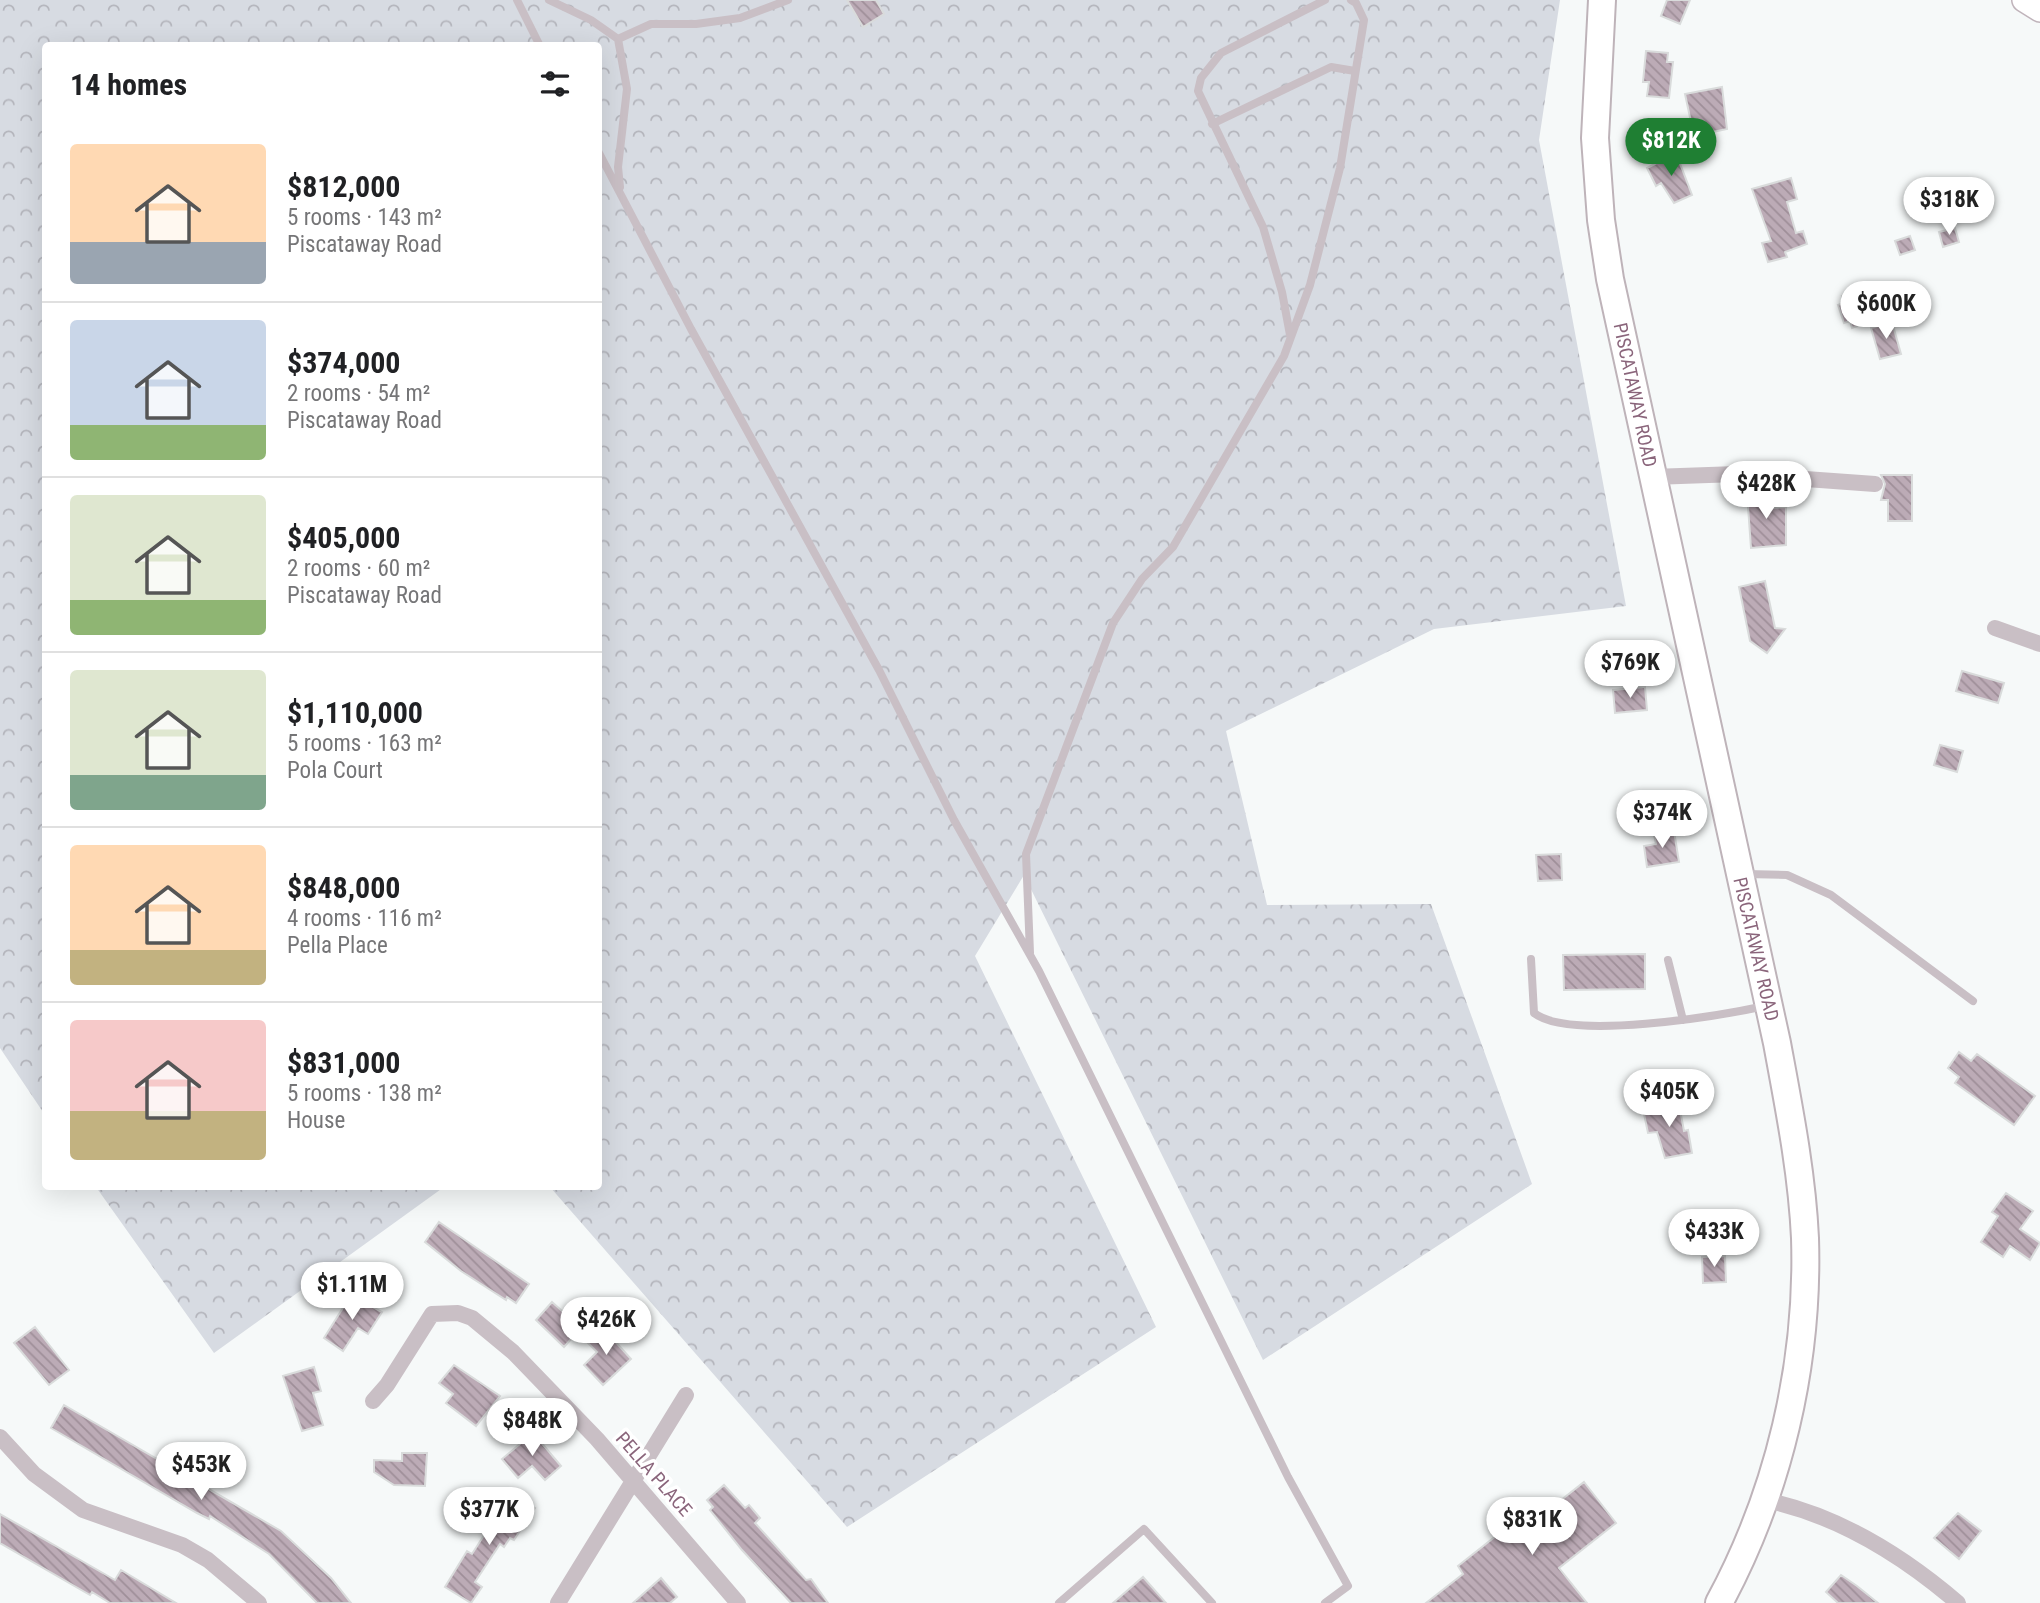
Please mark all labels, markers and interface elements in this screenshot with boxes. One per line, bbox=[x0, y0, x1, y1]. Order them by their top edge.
icon: filters bbox=[536, 65, 574, 103]
text: 14 homes bbox=[70, 67, 187, 102]
pin: $812K bbox=[1622, 118, 1720, 178]
text: $812K bbox=[1641, 127, 1701, 154]
text: $812,000 bbox=[287, 169, 400, 204]
icon: home bbox=[126, 172, 210, 256]
pin: $318K bbox=[1900, 177, 1998, 237]
text: $318K bbox=[1919, 186, 1979, 213]
text: 5 rooms · 143 m² bbox=[287, 204, 442, 231]
text: Piscataway Road bbox=[287, 231, 442, 258]
pin: $600K bbox=[1837, 282, 1935, 341]
text: $600K bbox=[1856, 290, 1916, 317]
street label: PISCATAWAY ROAD bbox=[1608, 321, 1662, 469]
text: $374,000 bbox=[287, 345, 400, 380]
icon: home bbox=[126, 348, 210, 432]
text: 2 rooms · 54 m² bbox=[287, 380, 430, 407]
text: Piscataway Road bbox=[287, 407, 442, 434]
pin: $428K bbox=[1717, 462, 1815, 521]
text: $428K bbox=[1736, 470, 1796, 497]
text: $405,000 bbox=[287, 520, 400, 555]
icon: home bbox=[126, 523, 210, 607]
text: 2 rooms · 60 m² bbox=[287, 555, 430, 582]
text: Piscataway Road bbox=[287, 582, 442, 609]
pin: $769K bbox=[1581, 640, 1679, 700]
text: $769K bbox=[1600, 649, 1660, 676]
text: $1,110,000 bbox=[287, 695, 423, 730]
icon: home bbox=[126, 698, 210, 782]
text: 5 rooms · 163 m² bbox=[287, 730, 442, 757]
text: Pola Court bbox=[287, 757, 383, 784]
pin: $374K bbox=[1613, 790, 1711, 850]
text: $374K bbox=[1632, 799, 1692, 826]
text: $848,000 bbox=[287, 870, 400, 905]
icon: home bbox=[126, 873, 210, 957]
street label: PISCATAWAY ROAD bbox=[1728, 875, 1784, 1023]
text: 4 rooms · 116 m² bbox=[287, 905, 442, 932]
text: Pella Place bbox=[287, 932, 388, 959]
text: $831,000 bbox=[287, 1045, 400, 1080]
icon: home bbox=[126, 1048, 210, 1132]
pin: $405K bbox=[1620, 1070, 1718, 1129]
text: $405K bbox=[1639, 1078, 1699, 1105]
text: 5 rooms · 138 m² bbox=[287, 1080, 442, 1107]
text: House bbox=[287, 1107, 345, 1134]
pin: $433K bbox=[1665, 1210, 1763, 1269]
text: $433K bbox=[1684, 1218, 1744, 1245]
pin: $1.11M bbox=[295, 1262, 409, 1322]
text: $1.11M bbox=[317, 1271, 387, 1298]
pin: $426K bbox=[557, 1298, 655, 1357]
text: $426K bbox=[576, 1306, 636, 1333]
pin: $848K bbox=[483, 1398, 581, 1458]
text: $848K bbox=[502, 1407, 562, 1434]
street label: PELLA PLACE bbox=[611, 1427, 697, 1521]
pin: $453K bbox=[152, 1442, 250, 1502]
text: $453K bbox=[171, 1451, 231, 1478]
pin: $377K bbox=[440, 1488, 538, 1547]
text: $377K bbox=[459, 1496, 519, 1523]
pin: $831K bbox=[1483, 1498, 1581, 1557]
text: $831K bbox=[1502, 1506, 1562, 1533]

